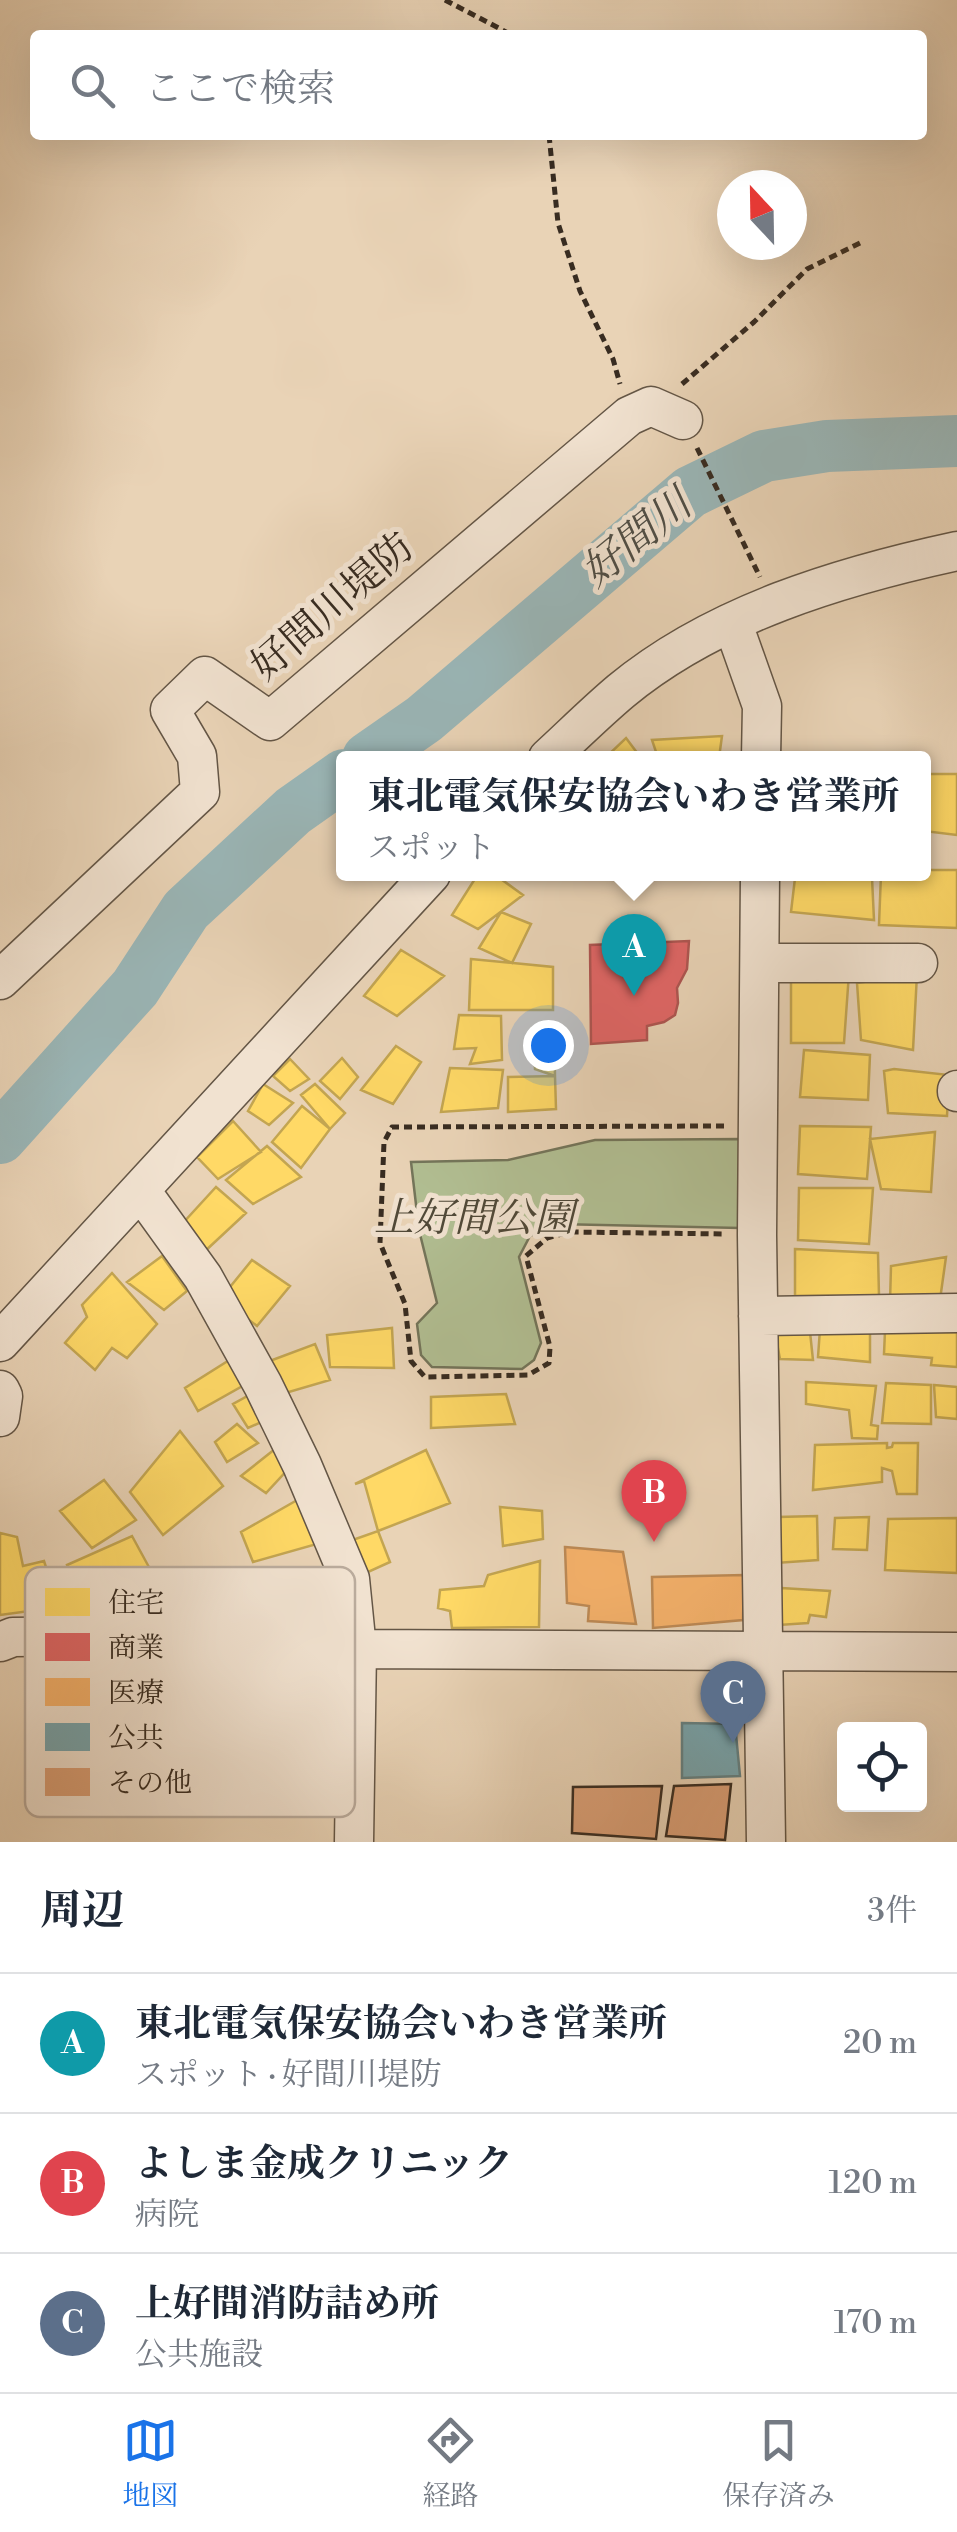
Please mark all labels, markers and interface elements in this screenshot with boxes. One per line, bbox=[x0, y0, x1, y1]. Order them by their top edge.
search box bbox=[30, 30, 927, 140]
icon: search bbox=[65, 58, 120, 113]
text: ここで検索 bbox=[145, 66, 335, 113]
north arrow bbox=[717, 170, 807, 260]
water label: 好間川 bbox=[571, 476, 706, 599]
street label: 好間川堤防 bbox=[241, 523, 425, 691]
popup bbox=[336, 751, 931, 881]
text: 東北電気保安協会いわき営業所 bbox=[367, 774, 900, 821]
text: スポット bbox=[367, 828, 496, 868]
pin: A bbox=[602, 914, 666, 996]
your location bbox=[523, 1020, 574, 1071]
park label: 上好間公園 bbox=[374, 1194, 580, 1244]
pin: B bbox=[622, 1460, 686, 1542]
legend bbox=[25, 1567, 355, 1817]
text: 住宅 bbox=[108, 1586, 164, 1621]
text: 商業 bbox=[108, 1631, 164, 1666]
pin: C bbox=[700, 1660, 766, 1743]
text: 医療 bbox=[108, 1676, 164, 1711]
text: 公共 bbox=[108, 1721, 164, 1756]
map controls bbox=[837, 1722, 927, 1812]
button: locate bbox=[837, 1722, 927, 1812]
text: その他 bbox=[108, 1766, 192, 1801]
text: 周辺 bbox=[40, 1885, 124, 1938]
text: 3件 bbox=[867, 1891, 917, 1931]
text: 東北電気保安協会いわき営業所 bbox=[135, 2001, 667, 2048]
text: A bbox=[61, 2023, 84, 2063]
text: 20 m bbox=[843, 2023, 917, 2063]
text: スポット · 好間川堤防 bbox=[135, 2055, 442, 2095]
text: よしま金成クリニック bbox=[135, 2141, 513, 2188]
text: B bbox=[60, 2163, 85, 2203]
text: 120 m bbox=[828, 2163, 917, 2203]
text: 病院 bbox=[135, 2195, 199, 2235]
text: 上好間消防詰め所 bbox=[135, 2281, 439, 2328]
text: C bbox=[61, 2303, 84, 2343]
text: 170 m bbox=[834, 2303, 917, 2343]
text: 公共施設 bbox=[135, 2335, 263, 2375]
tab: 地図 bbox=[122, 2413, 178, 2514]
tab: 経路 bbox=[422, 2413, 479, 2514]
tab: 保存済み bbox=[723, 2413, 835, 2514]

